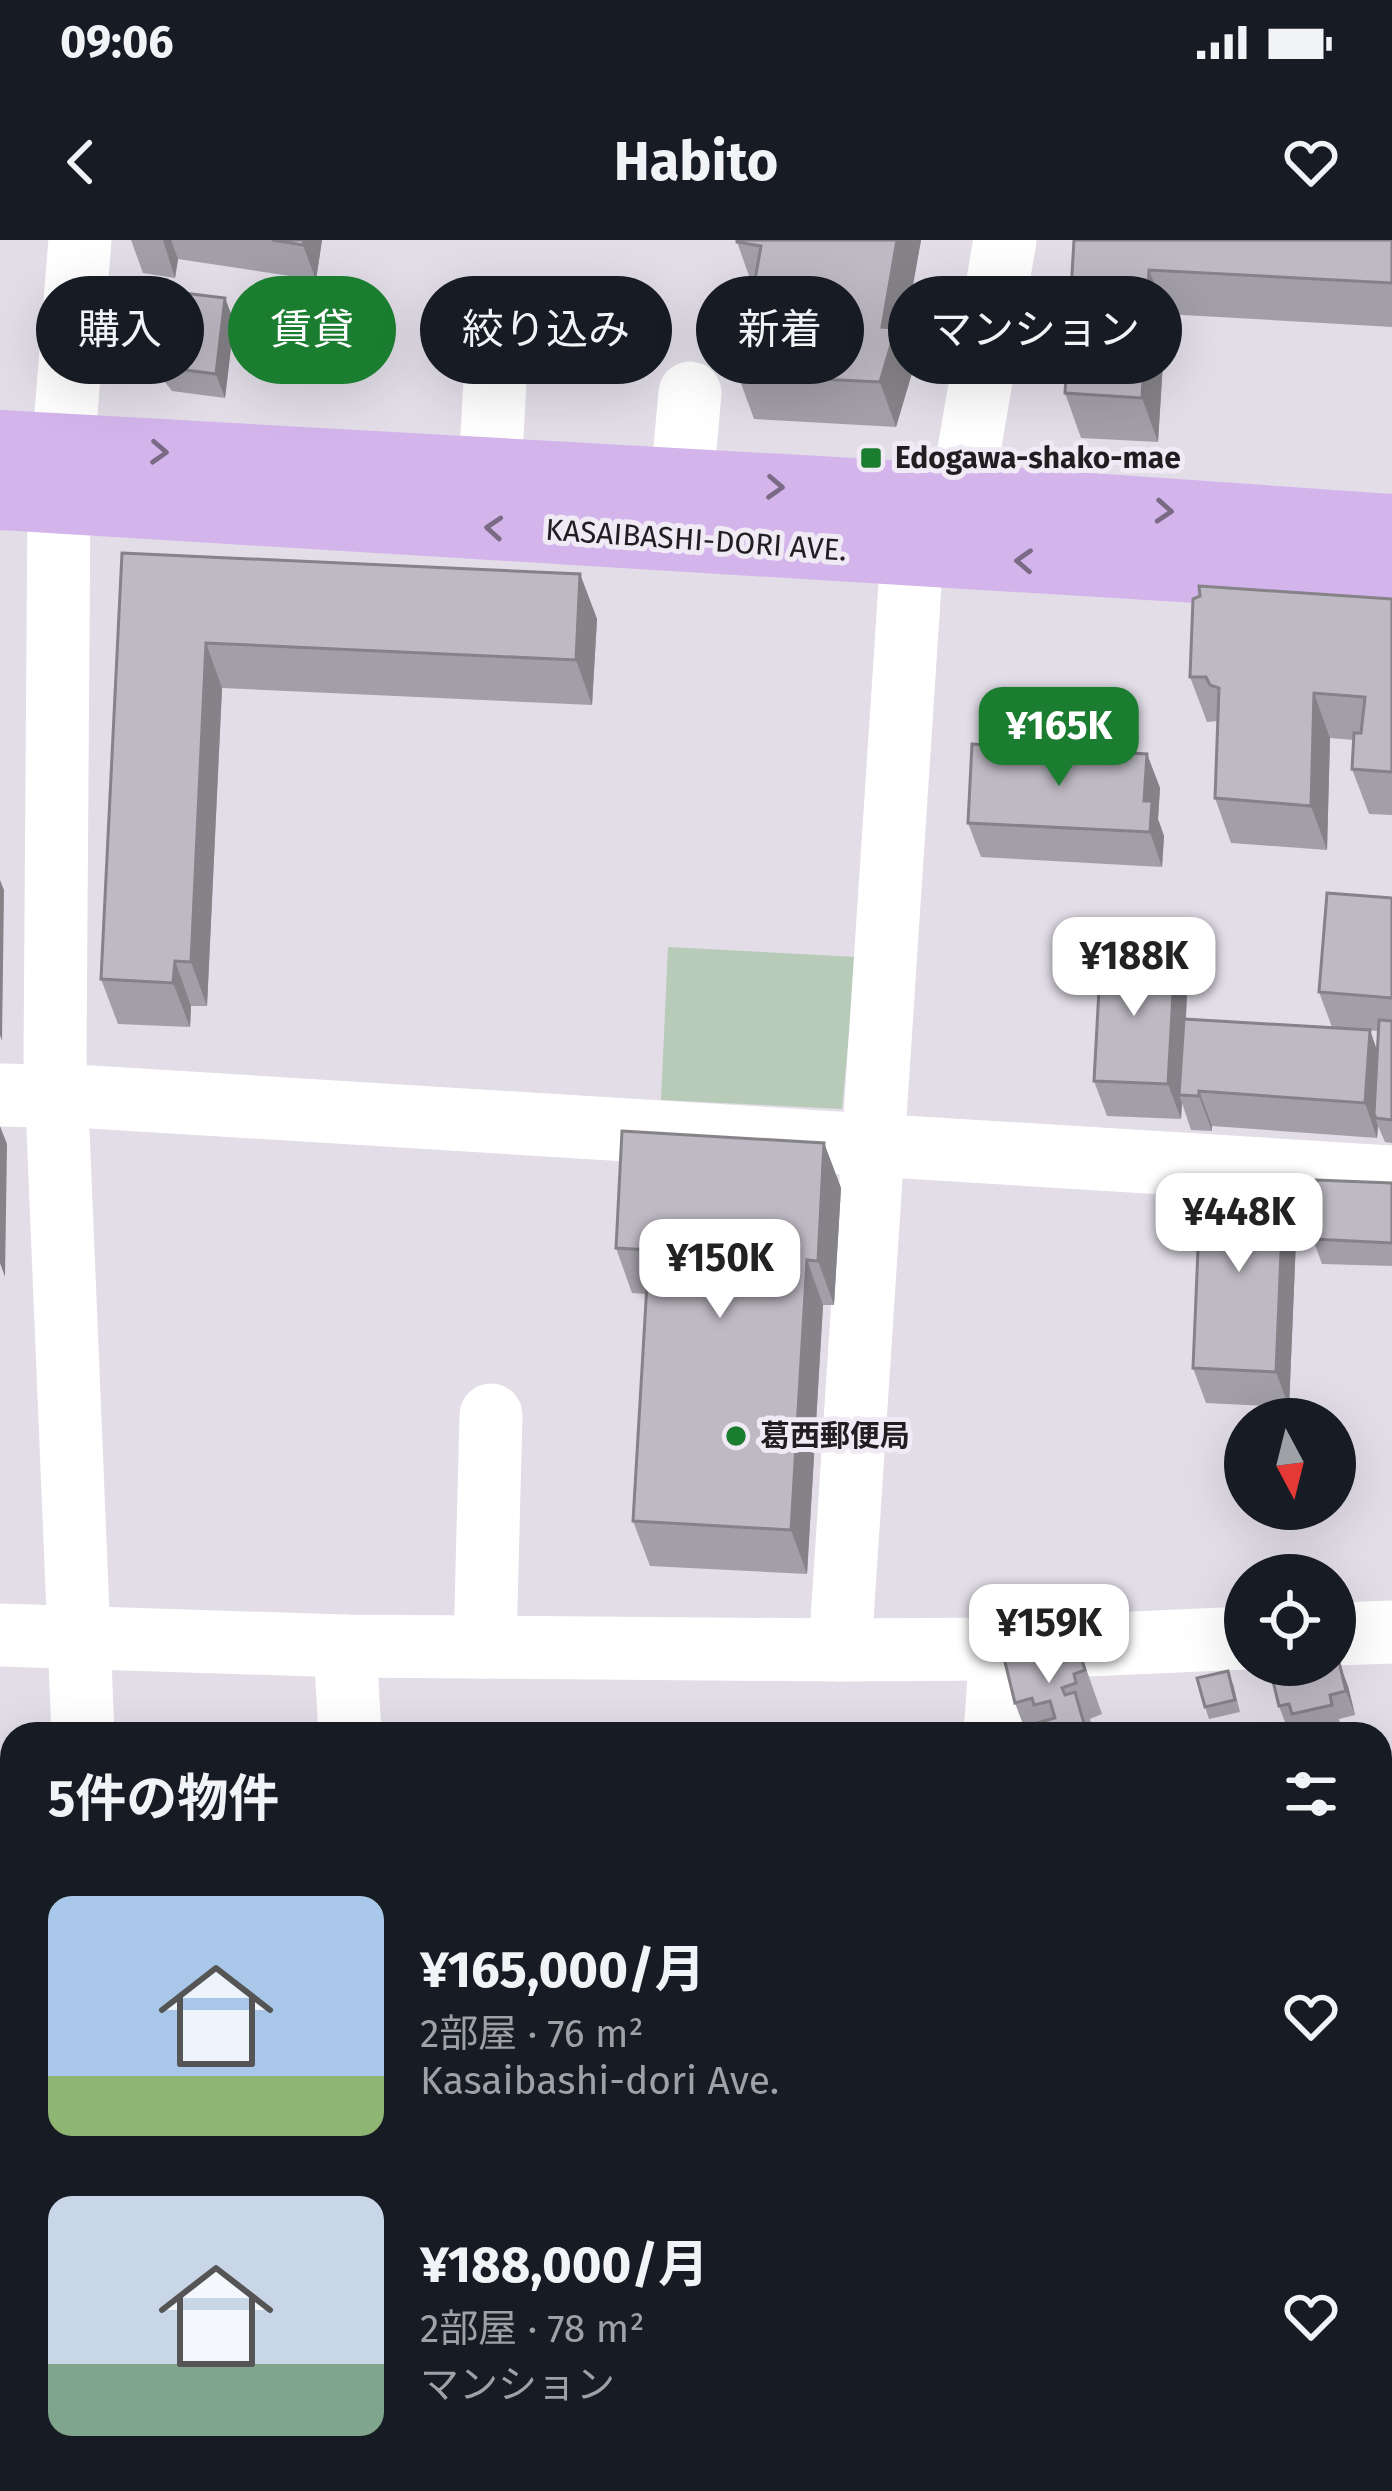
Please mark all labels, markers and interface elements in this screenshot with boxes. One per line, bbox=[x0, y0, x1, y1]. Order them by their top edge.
text: 09:06 bbox=[60, 15, 174, 69]
icon: back bbox=[48, 129, 114, 195]
icon: heart bbox=[1278, 129, 1344, 195]
text: Habito bbox=[614, 130, 778, 194]
chip: 購入 bbox=[36, 276, 204, 384]
chip: 賃貸 bbox=[228, 276, 396, 384]
chip: 絞り込み bbox=[420, 276, 672, 384]
chip: 新着 bbox=[696, 276, 864, 384]
chip: マンション bbox=[888, 276, 1182, 384]
one-way arrow bbox=[150, 439, 169, 465]
place label: Edogawa-shako-mae bbox=[895, 440, 1181, 476]
marker: Edogawa-shako-mae bbox=[858, 445, 884, 471]
one-way arrow bbox=[766, 473, 785, 499]
one-way arrow bbox=[1155, 498, 1174, 524]
street label: KASAIBASHI-DORI AVE. bbox=[544, 512, 848, 568]
one-way arrow bbox=[484, 515, 503, 541]
one-way arrow bbox=[1014, 548, 1033, 574]
pin: ¥165K bbox=[975, 687, 1143, 789]
text: ¥165K bbox=[1006, 703, 1112, 749]
pin: ¥188K bbox=[1050, 917, 1218, 1019]
text: ¥188K bbox=[1079, 933, 1189, 979]
pin: ¥448K bbox=[1155, 1173, 1323, 1275]
text: ¥448K bbox=[1183, 1189, 1295, 1235]
pin: ¥150K bbox=[636, 1219, 804, 1321]
text: ¥150K bbox=[666, 1235, 774, 1281]
north arrow bbox=[1224, 1398, 1356, 1530]
map controls bbox=[1224, 1398, 1356, 1686]
place label: 葛西郵便局 bbox=[760, 1418, 910, 1454]
marker: 葛西郵便局 bbox=[723, 1423, 749, 1449]
button: locate bbox=[1224, 1554, 1356, 1686]
pin: ¥159K bbox=[965, 1584, 1133, 1686]
text: ¥159K bbox=[996, 1600, 1102, 1646]
icon: filters bbox=[1278, 1761, 1344, 1827]
text: 5件の物件 bbox=[48, 1768, 279, 1830]
text: ¥165,000/月 bbox=[420, 1939, 706, 2001]
icon: home bbox=[144, 1944, 288, 2088]
icon: heart bbox=[1278, 1983, 1344, 2049]
text: 2部屋 · 76 m² bbox=[420, 2011, 644, 2057]
text: Kasaibashi-dori Ave. bbox=[420, 2058, 779, 2104]
text: ¥188,000/月 bbox=[420, 2234, 709, 2296]
icon: home bbox=[144, 2244, 288, 2388]
icon: heart bbox=[1278, 2283, 1344, 2349]
text: 2部屋 · 78 m² bbox=[420, 2306, 645, 2352]
text: マンション bbox=[420, 2362, 615, 2408]

